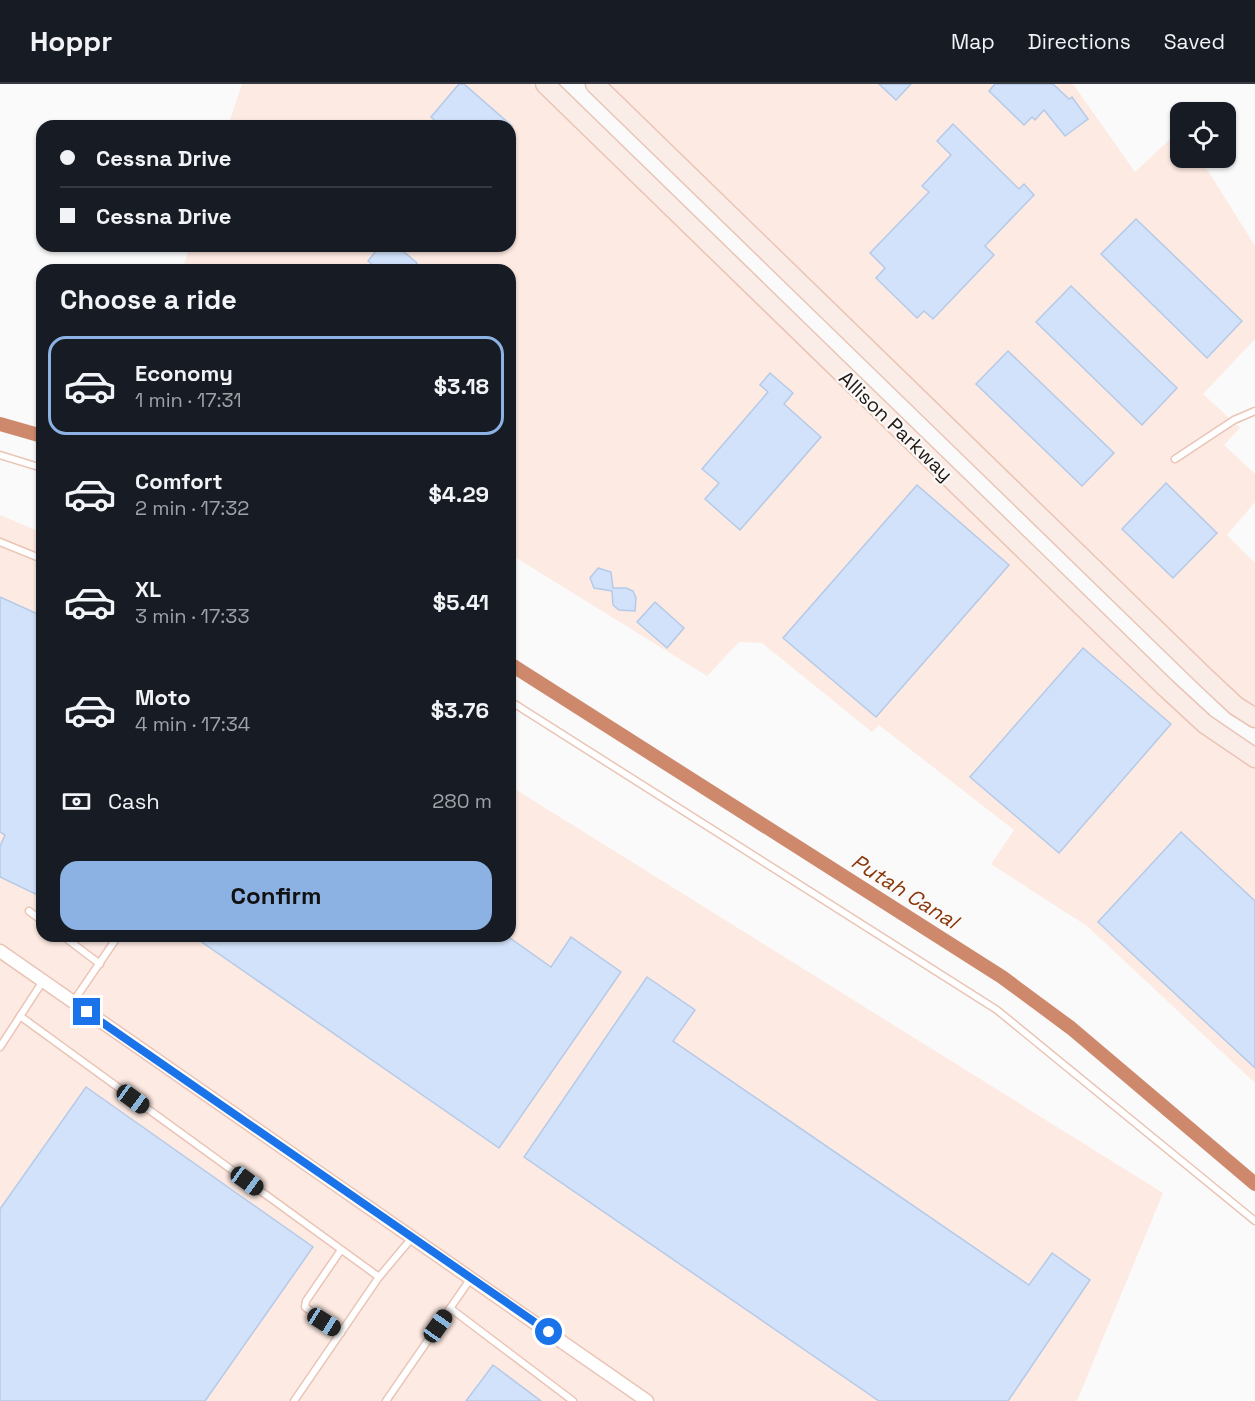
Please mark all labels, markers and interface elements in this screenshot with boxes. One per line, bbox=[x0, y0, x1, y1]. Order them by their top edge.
text: Hoppr bbox=[30, 23, 112, 59]
text: Map bbox=[951, 28, 995, 55]
text: Directions bbox=[1028, 28, 1131, 55]
text: Saved bbox=[1164, 28, 1225, 55]
map controls bbox=[1170, 102, 1236, 168]
button: locate bbox=[1170, 102, 1236, 168]
text: Cessna Drive bbox=[96, 144, 231, 172]
text: Cessna Drive bbox=[96, 202, 231, 230]
text: Choose a ride bbox=[60, 282, 237, 317]
icon: car bbox=[63, 359, 117, 413]
text: Economy bbox=[135, 359, 233, 387]
street label: Allison Parkway bbox=[834, 365, 958, 487]
text: $3.18 bbox=[434, 372, 489, 400]
text: 1 min · 17:31 bbox=[135, 387, 242, 413]
icon: car bbox=[63, 467, 117, 521]
text: Comfort bbox=[135, 467, 223, 495]
text: $4.29 bbox=[429, 480, 489, 508]
text: 2 min · 17:32 bbox=[135, 495, 249, 521]
icon: car bbox=[63, 575, 117, 629]
text: XL bbox=[135, 575, 161, 603]
text: $5.41 bbox=[433, 588, 489, 616]
text: 3 min · 17:33 bbox=[135, 603, 249, 629]
icon: car bbox=[63, 683, 117, 737]
text: Moto bbox=[135, 683, 191, 711]
text: $3.76 bbox=[431, 696, 489, 724]
text: 4 min · 17:34 bbox=[135, 711, 250, 737]
icon: cash bbox=[60, 785, 93, 818]
text: Cash bbox=[108, 787, 160, 815]
text: 280 m bbox=[432, 788, 492, 814]
water label: Putah Canal bbox=[847, 847, 966, 936]
button: Confirm bbox=[60, 861, 492, 930]
route end bbox=[73, 998, 100, 1025]
car bbox=[113, 1081, 153, 1117]
car bbox=[227, 1163, 267, 1199]
car bbox=[304, 1305, 344, 1339]
car bbox=[420, 1306, 456, 1346]
route start bbox=[535, 1318, 562, 1345]

